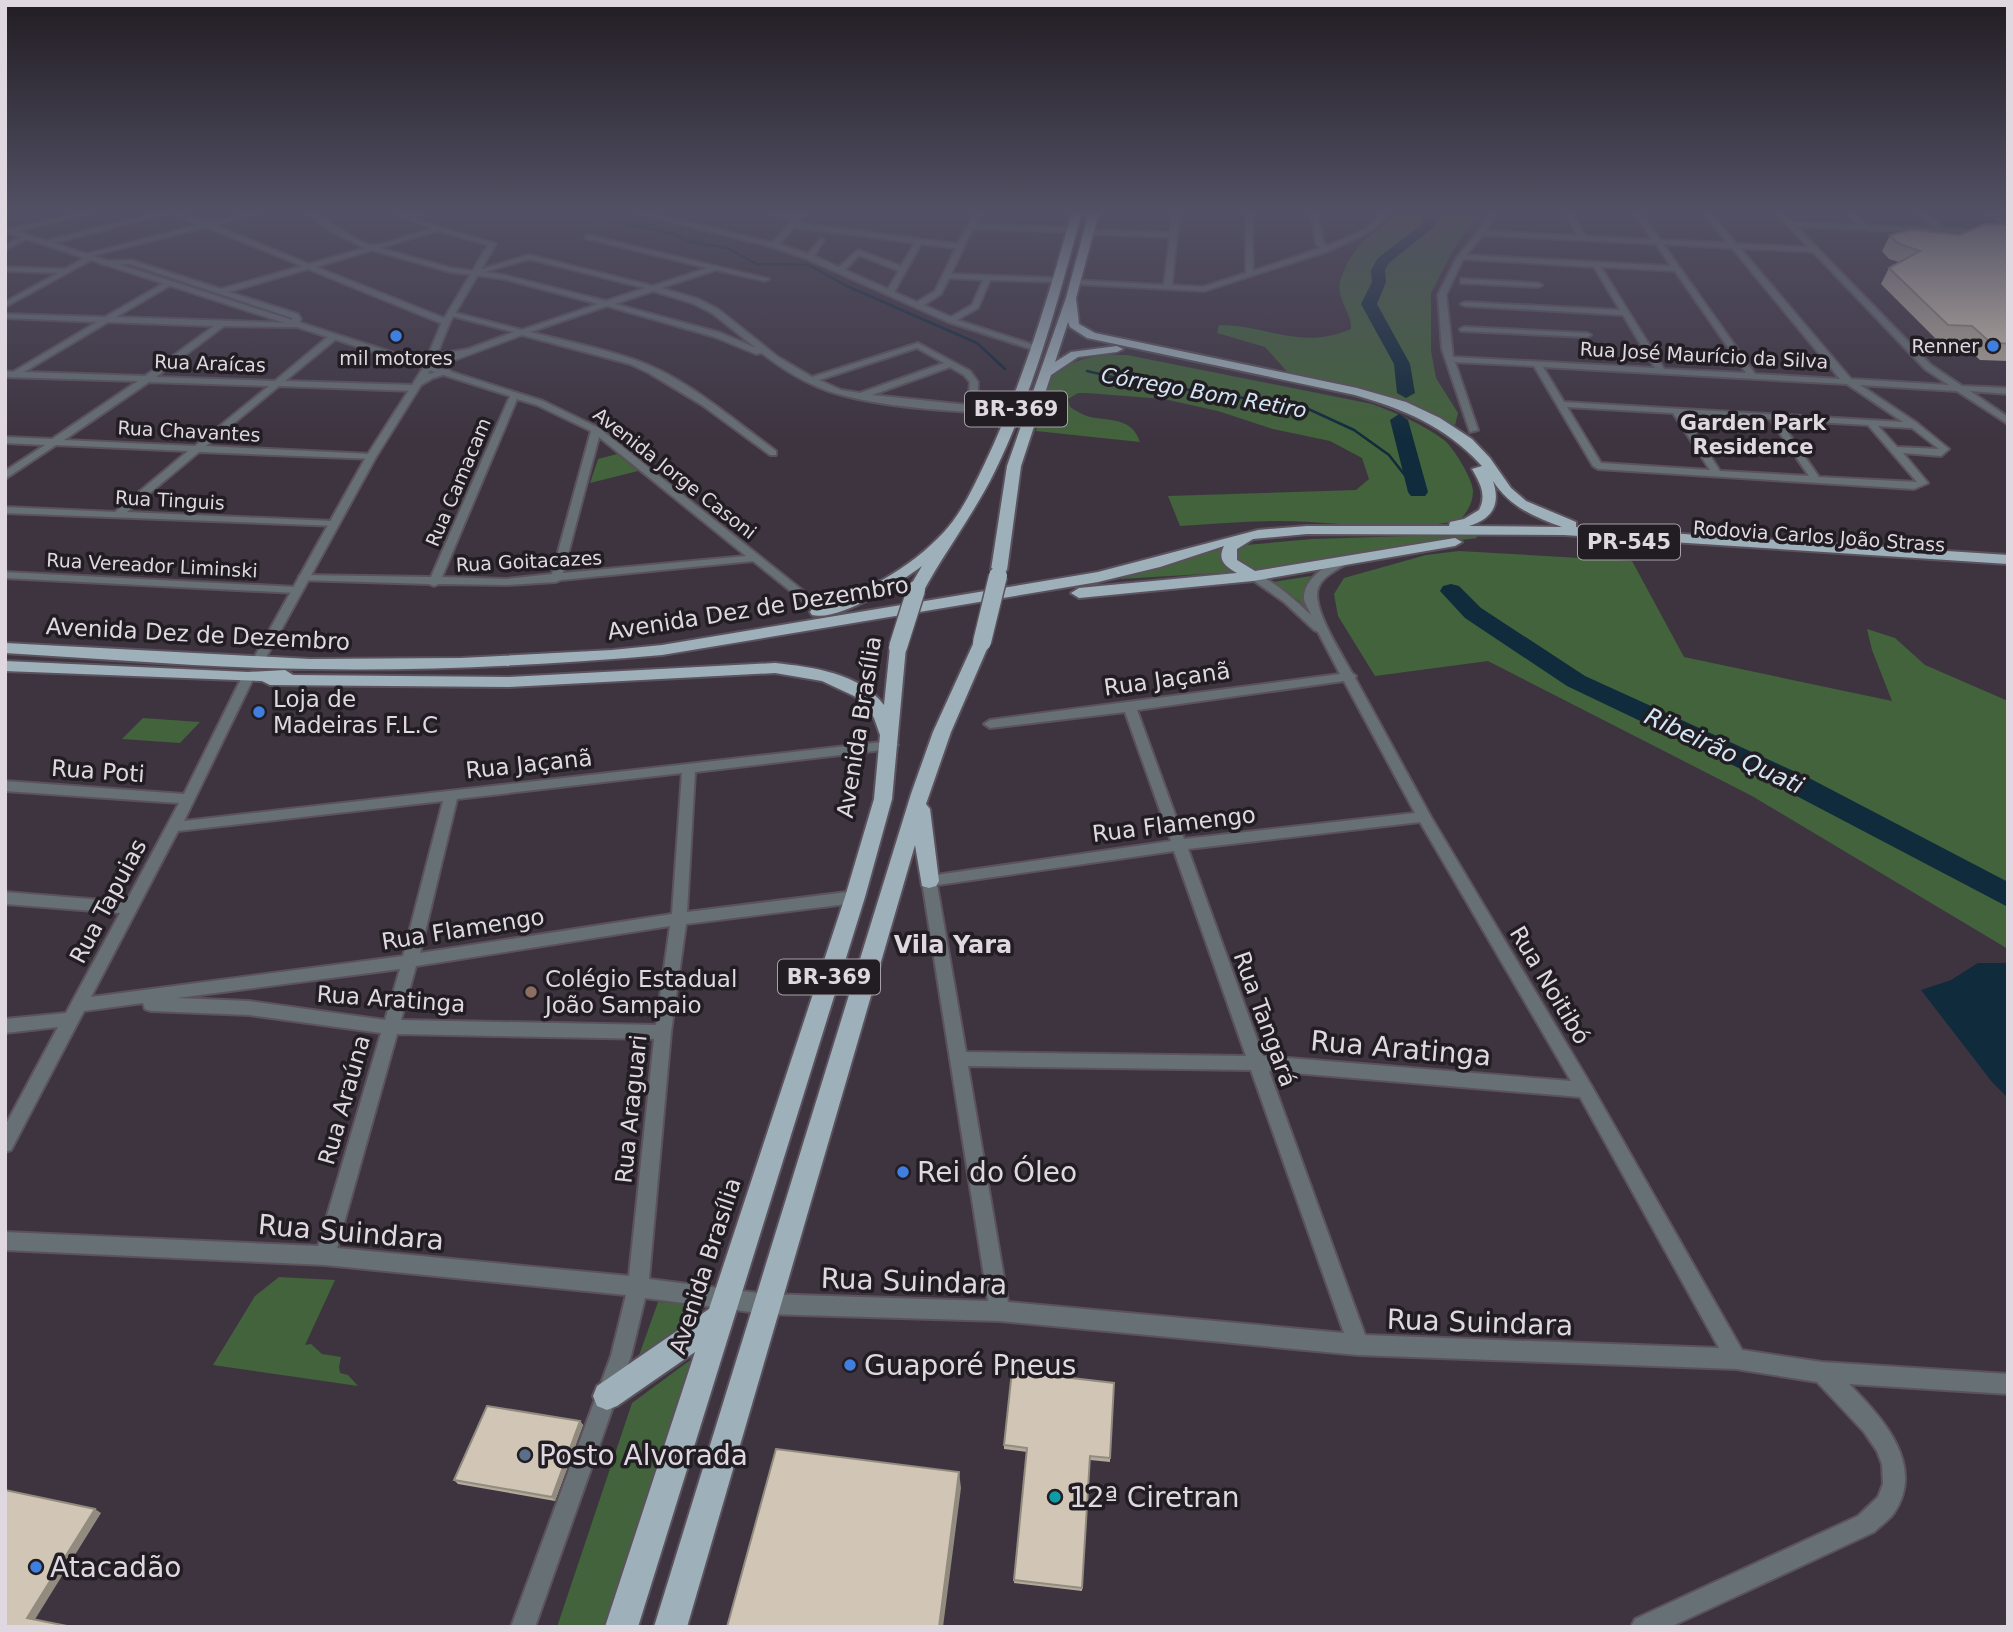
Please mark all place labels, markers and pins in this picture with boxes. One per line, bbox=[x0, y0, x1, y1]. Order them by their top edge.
marker: mil motores bbox=[388, 328, 404, 344]
place label: Renner bbox=[1911, 335, 1979, 357]
marker: Renner bbox=[1985, 338, 2001, 354]
place label: mil motores bbox=[339, 347, 453, 369]
place label: Loja de Madeiras F.L.C bbox=[273, 686, 438, 738]
marker: Loja de Madeiras F.L.C bbox=[251, 704, 267, 720]
place label: Colégio Estadual João Sampaio bbox=[543, 966, 737, 1018]
marker: Colégio Estadual João Sampaio bbox=[523, 984, 539, 1000]
place label: Rei do Óleo bbox=[917, 1155, 1077, 1189]
marker: Rei do Óleo bbox=[895, 1164, 911, 1180]
place label: Guaporé Pneus bbox=[864, 1349, 1076, 1382]
marker: Guaporé Pneus bbox=[842, 1357, 858, 1373]
place label: Posto Alvorada bbox=[539, 1439, 748, 1472]
marker: Posto Alvorada bbox=[517, 1447, 533, 1463]
place label: 12ª Ciretran bbox=[1069, 1481, 1240, 1514]
marker: 12ª Ciretran bbox=[1047, 1489, 1063, 1505]
place label: Atacadão bbox=[50, 1551, 181, 1584]
marker: Atacadão bbox=[28, 1559, 44, 1575]

